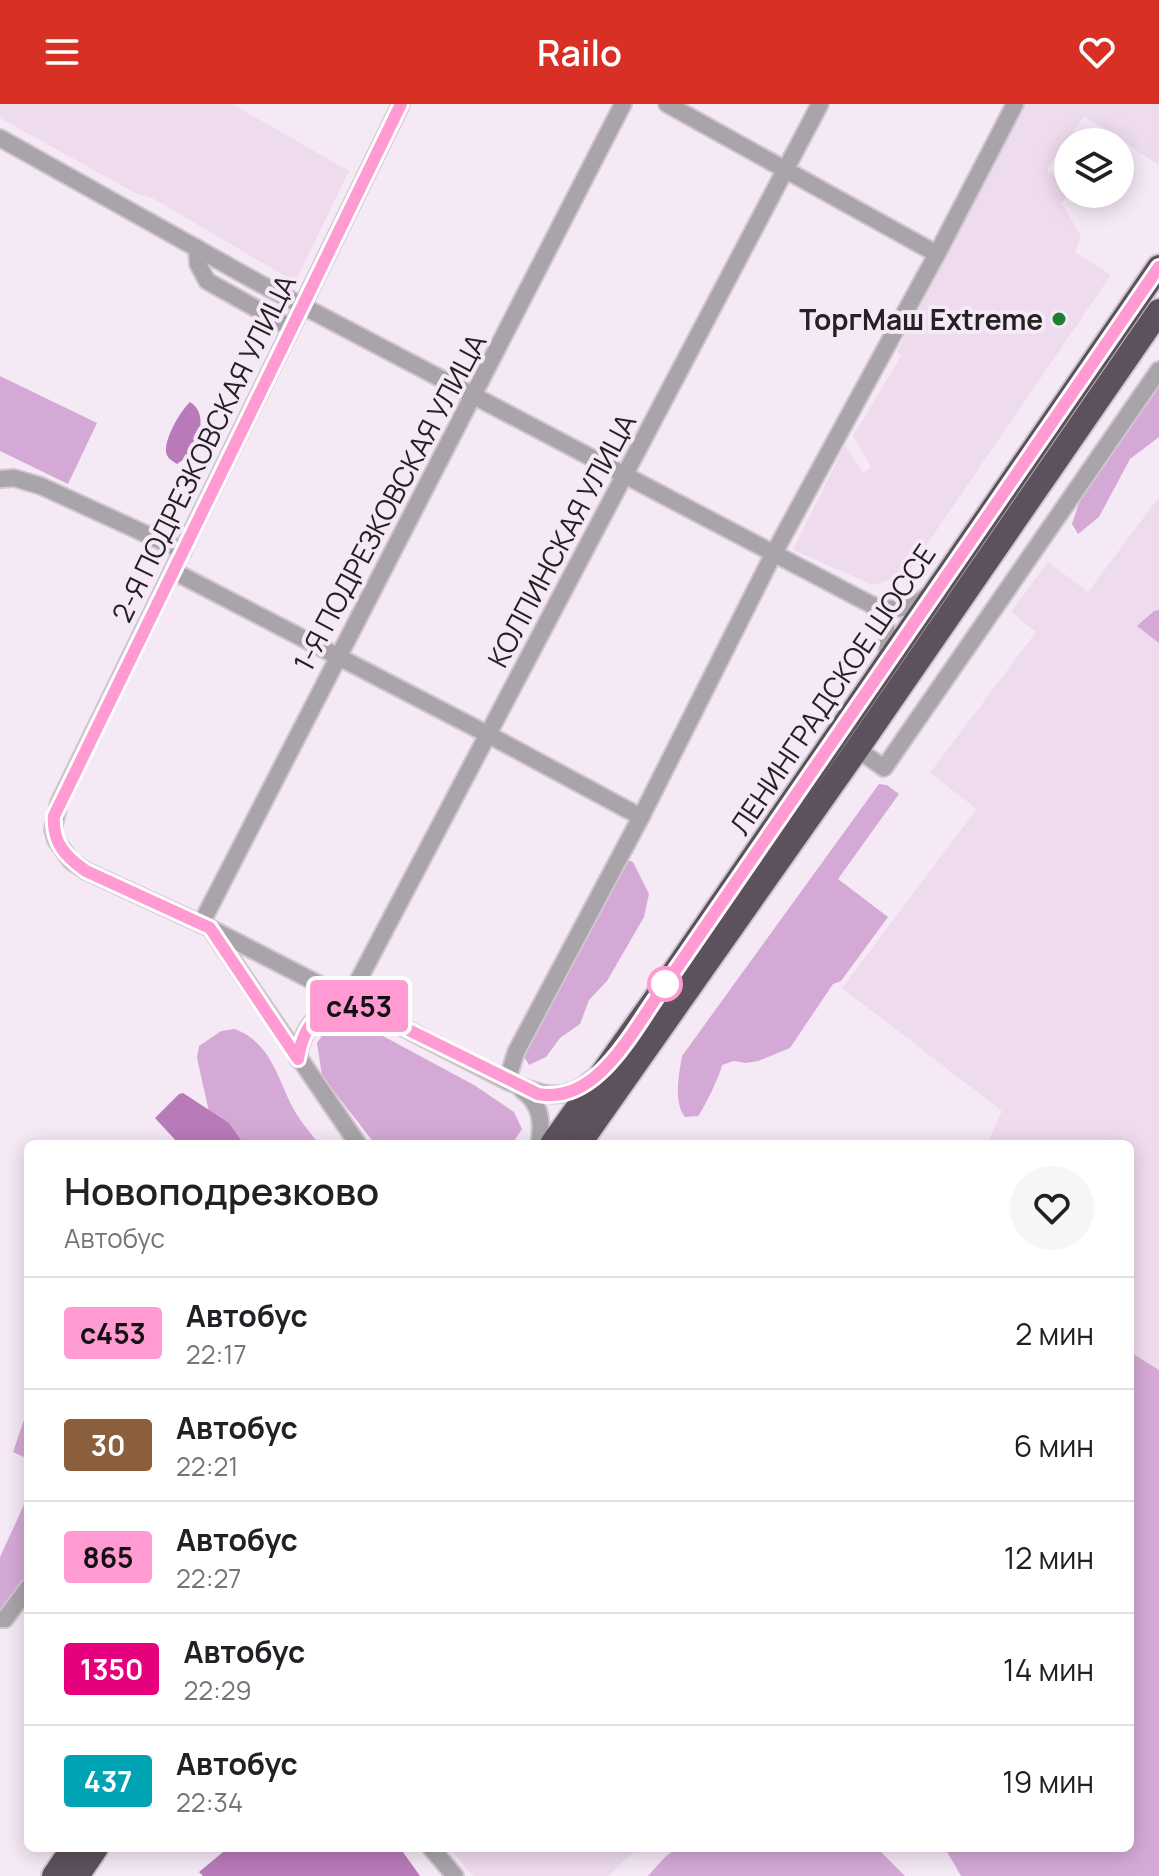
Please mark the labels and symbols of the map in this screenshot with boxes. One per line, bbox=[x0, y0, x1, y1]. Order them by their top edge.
street label: 2-Я ПОДРЕЗКОВСКАЯ УЛИЦА bbox=[102, 268, 304, 628]
place label: ТоргМаш Extreme bbox=[799, 300, 1043, 338]
marker: ТоргМаш Extreme bbox=[1050, 310, 1068, 328]
street label: 1-Я ПОДРЕЗКОВСКАЯ УЛИЦА bbox=[284, 326, 494, 677]
street label: КОЛПИНСКАЯ УЛИЦА bbox=[478, 406, 644, 674]
street label: ЛЕНИНГРАДСКОЕ ШОССЕ bbox=[720, 536, 944, 842]
unlabelled marker bbox=[648, 967, 682, 1001]
line badge: с453 bbox=[303, 980, 415, 1032]

